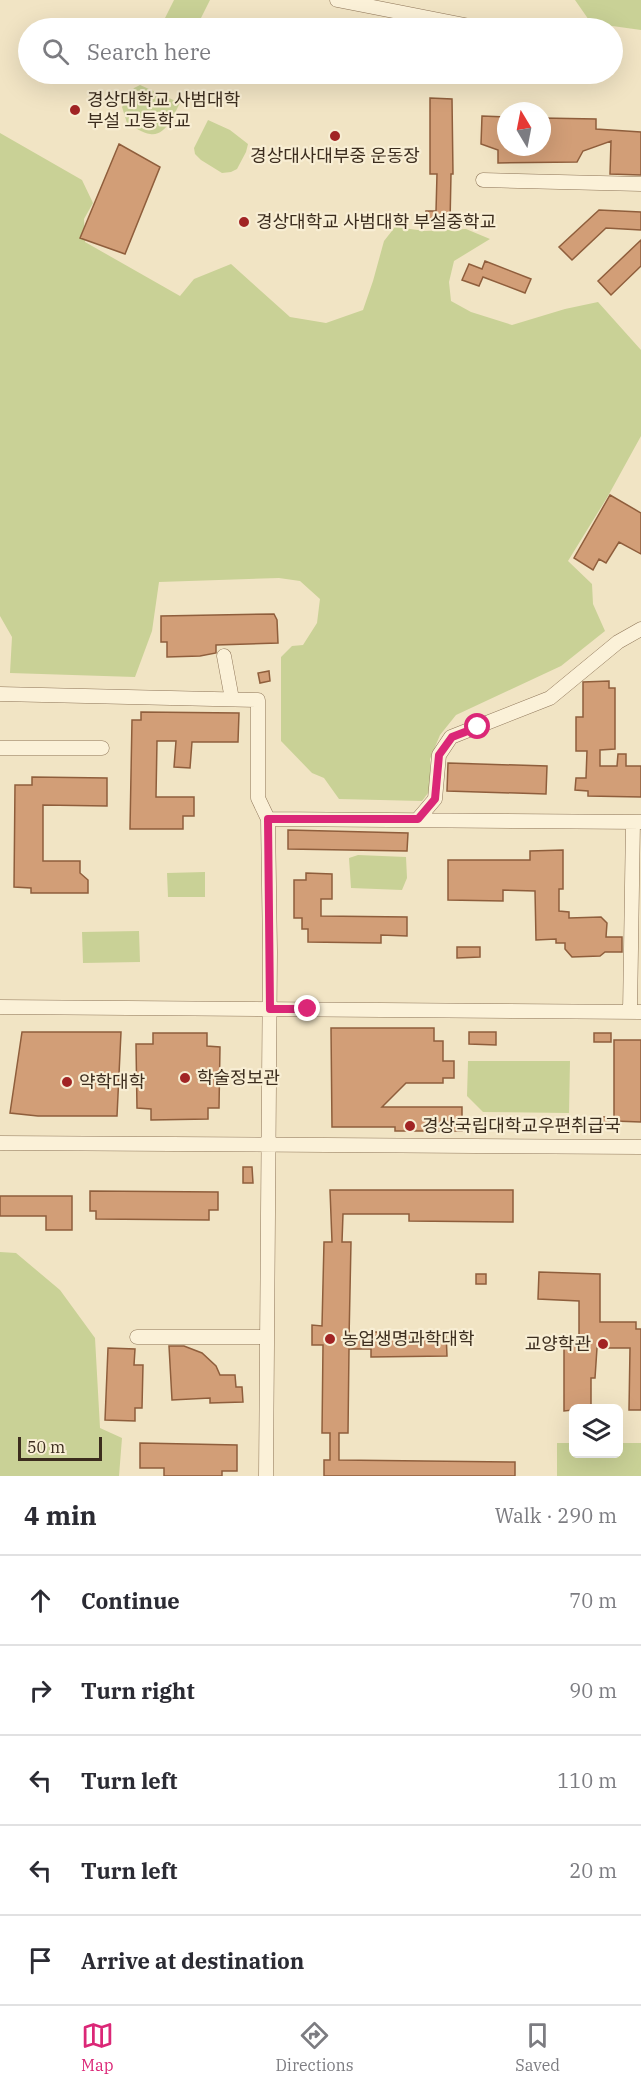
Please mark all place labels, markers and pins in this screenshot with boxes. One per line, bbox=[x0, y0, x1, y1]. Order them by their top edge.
place label: 경상대학교 사범대학 부설 고등학교 bbox=[87, 88, 240, 132]
marker: 경상대학교 사범대학 부설 고등학교 bbox=[68, 103, 82, 117]
marker: 경상대사대부중 운동장 bbox=[328, 129, 342, 143]
place label: 경상대사대부중 운동장 bbox=[250, 144, 420, 167]
place label: 경상대학교 사범대학 부설중학교 bbox=[256, 210, 496, 233]
marker: 경상대학교 사범대학 부설중학교 bbox=[237, 215, 251, 229]
place label: 학술정보관 bbox=[197, 1066, 280, 1089]
place label: 약학대학 bbox=[79, 1070, 145, 1093]
marker: 학술정보관 bbox=[178, 1071, 192, 1085]
marker: 약학대학 bbox=[60, 1075, 74, 1089]
place label: 경상국립대학교우편취급국 bbox=[422, 1114, 621, 1137]
marker: 경상국립대학교우편취급국 bbox=[403, 1119, 417, 1133]
place label: 농업생명과학대학 bbox=[342, 1327, 474, 1350]
marker: 농업생명과학대학 bbox=[323, 1332, 337, 1346]
place label: 교양학관 bbox=[525, 1332, 591, 1355]
marker: 교양학관 bbox=[596, 1337, 610, 1351]

